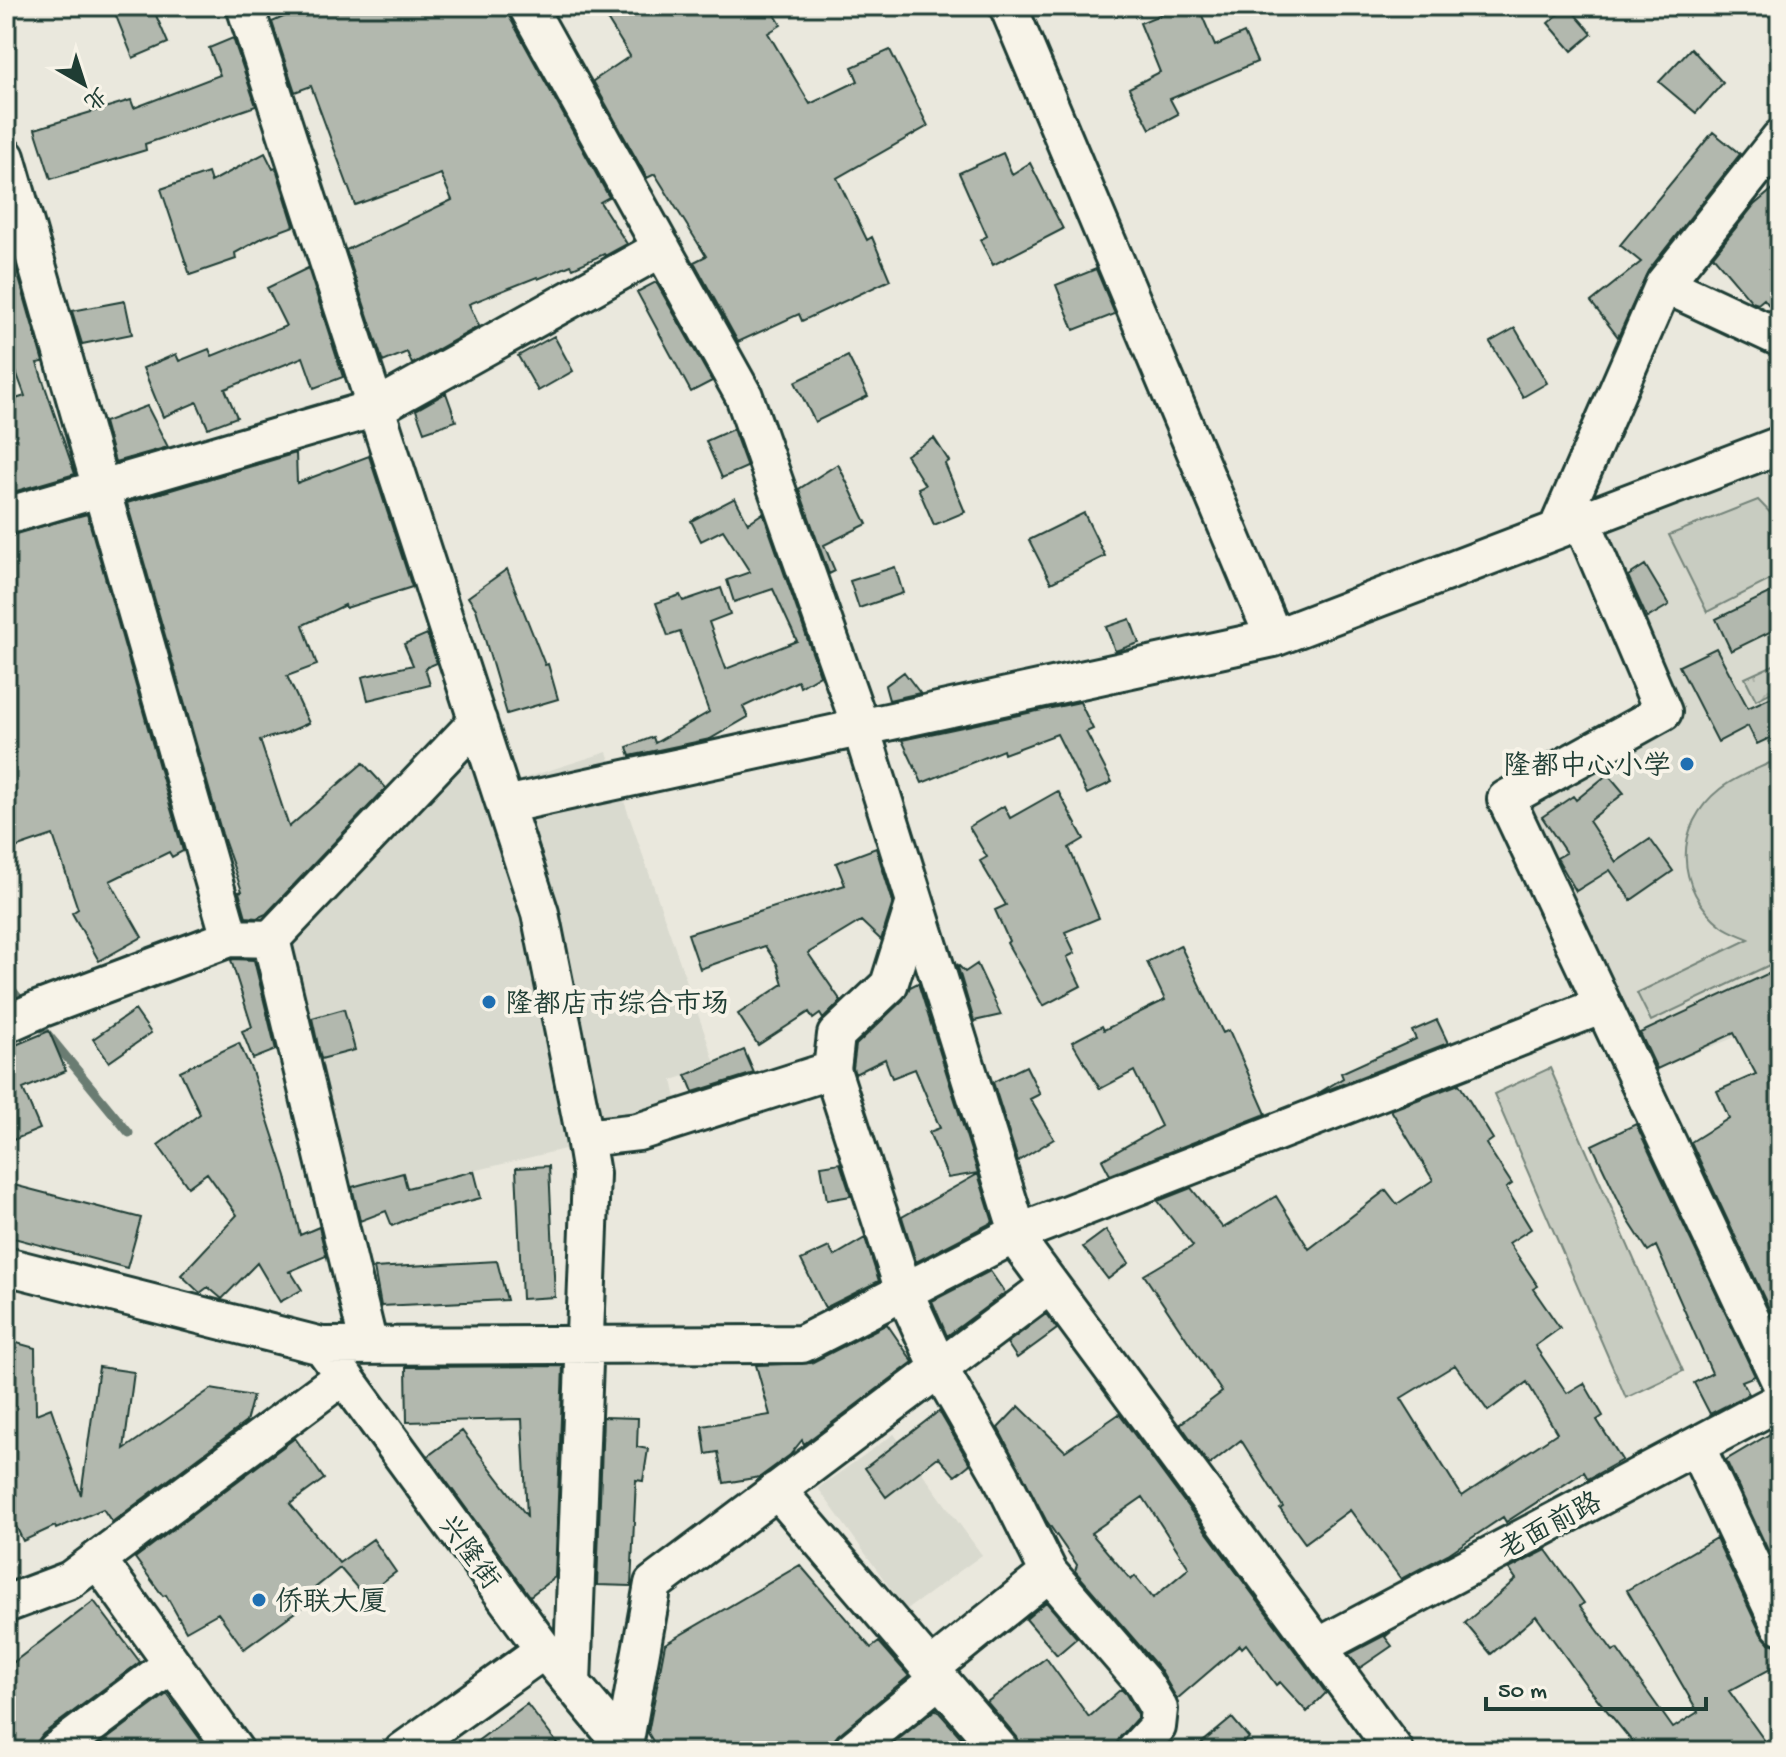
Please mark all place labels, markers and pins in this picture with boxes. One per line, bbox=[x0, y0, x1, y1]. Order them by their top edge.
place label: 隆都中心小学 bbox=[1503, 750, 1671, 785]
marker: 隆都中心小学 bbox=[1678, 755, 1696, 773]
place label: 隆都店市综合市场 bbox=[505, 988, 729, 1023]
marker: 隆都店市综合市场 bbox=[480, 993, 498, 1011]
place label: 侨联大厦 bbox=[275, 1587, 387, 1621]
marker: 侨联大厦 bbox=[250, 1591, 268, 1609]

